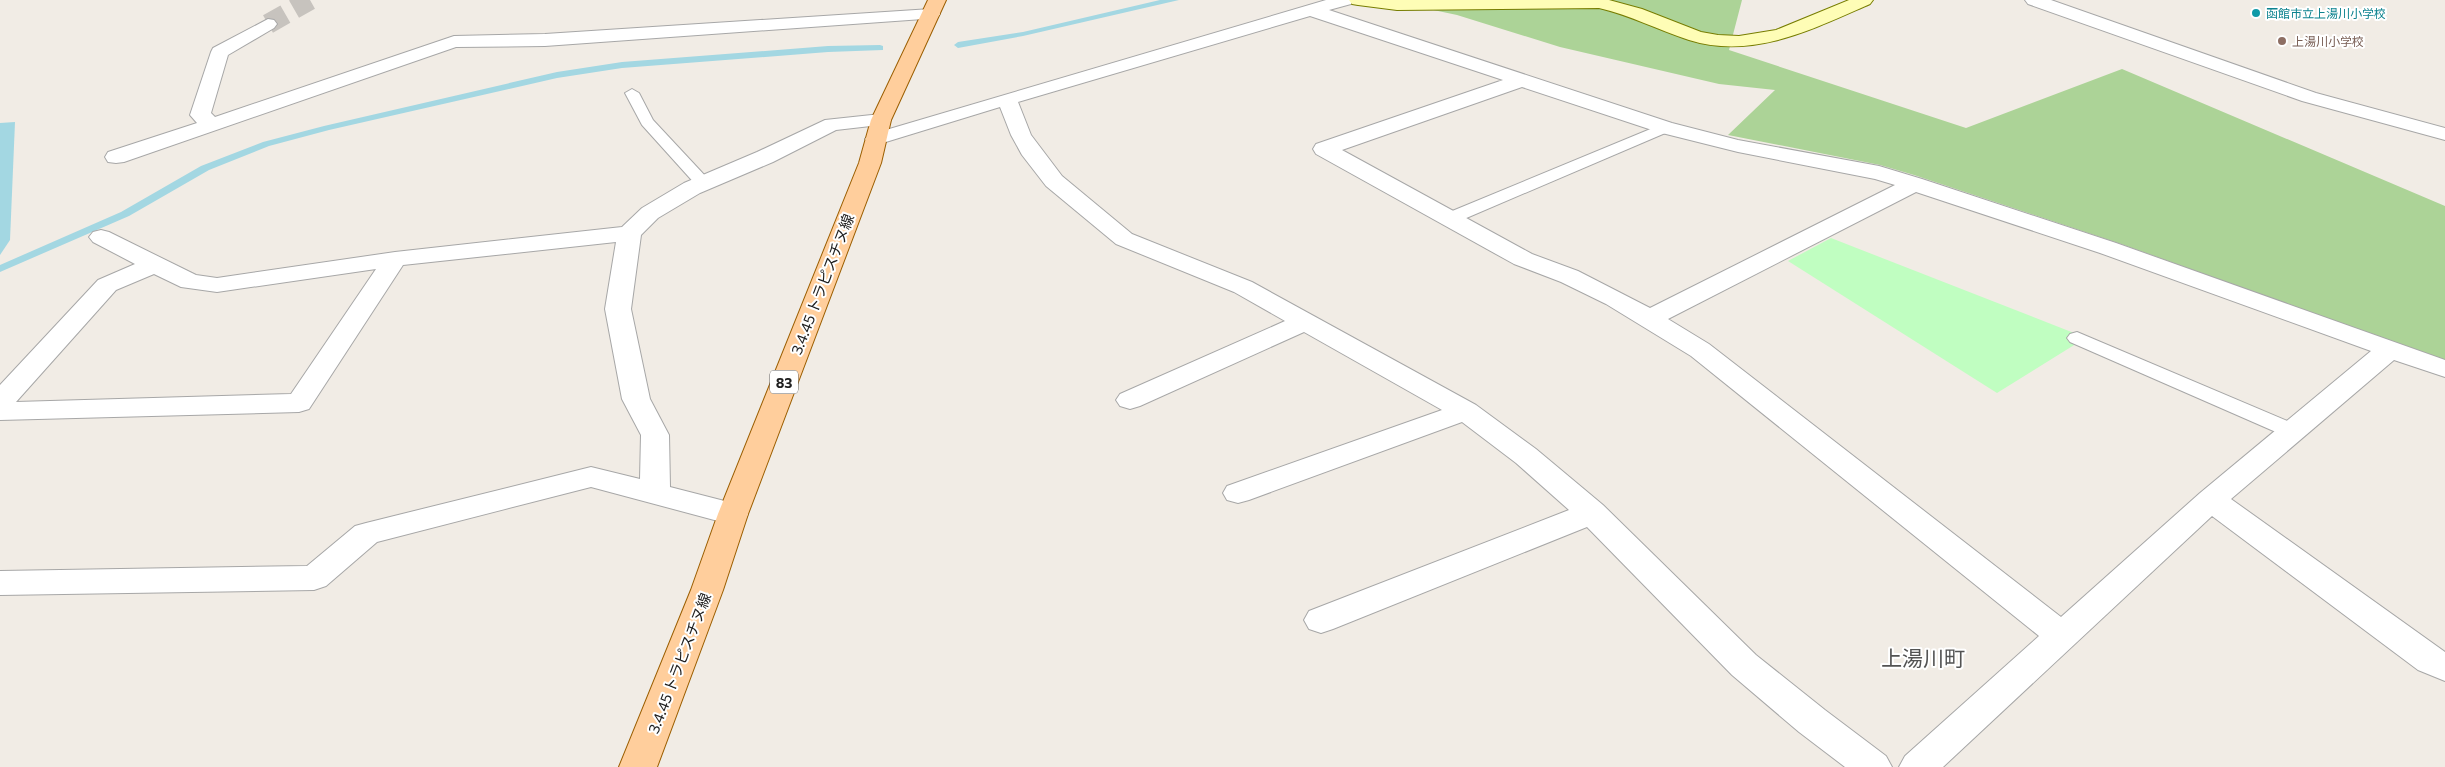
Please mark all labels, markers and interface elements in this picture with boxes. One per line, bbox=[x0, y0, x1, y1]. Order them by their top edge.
place label: 函館市立上湯川小学校 bbox=[2266, 6, 2386, 20]
marker: 函館市立上湯川小学校 bbox=[2250, 7, 2262, 19]
place label: 上湯川小学校 bbox=[2292, 34, 2364, 48]
marker: 上湯川小学校 bbox=[2276, 35, 2288, 47]
street label: 3.4.45 トラピスチヌ線 bbox=[787, 211, 857, 357]
road number: 83 bbox=[770, 371, 798, 394]
street label: 3.4.45 トラピスチヌ線 bbox=[644, 590, 714, 736]
district label: 上湯川町 bbox=[1881, 645, 1965, 670]

